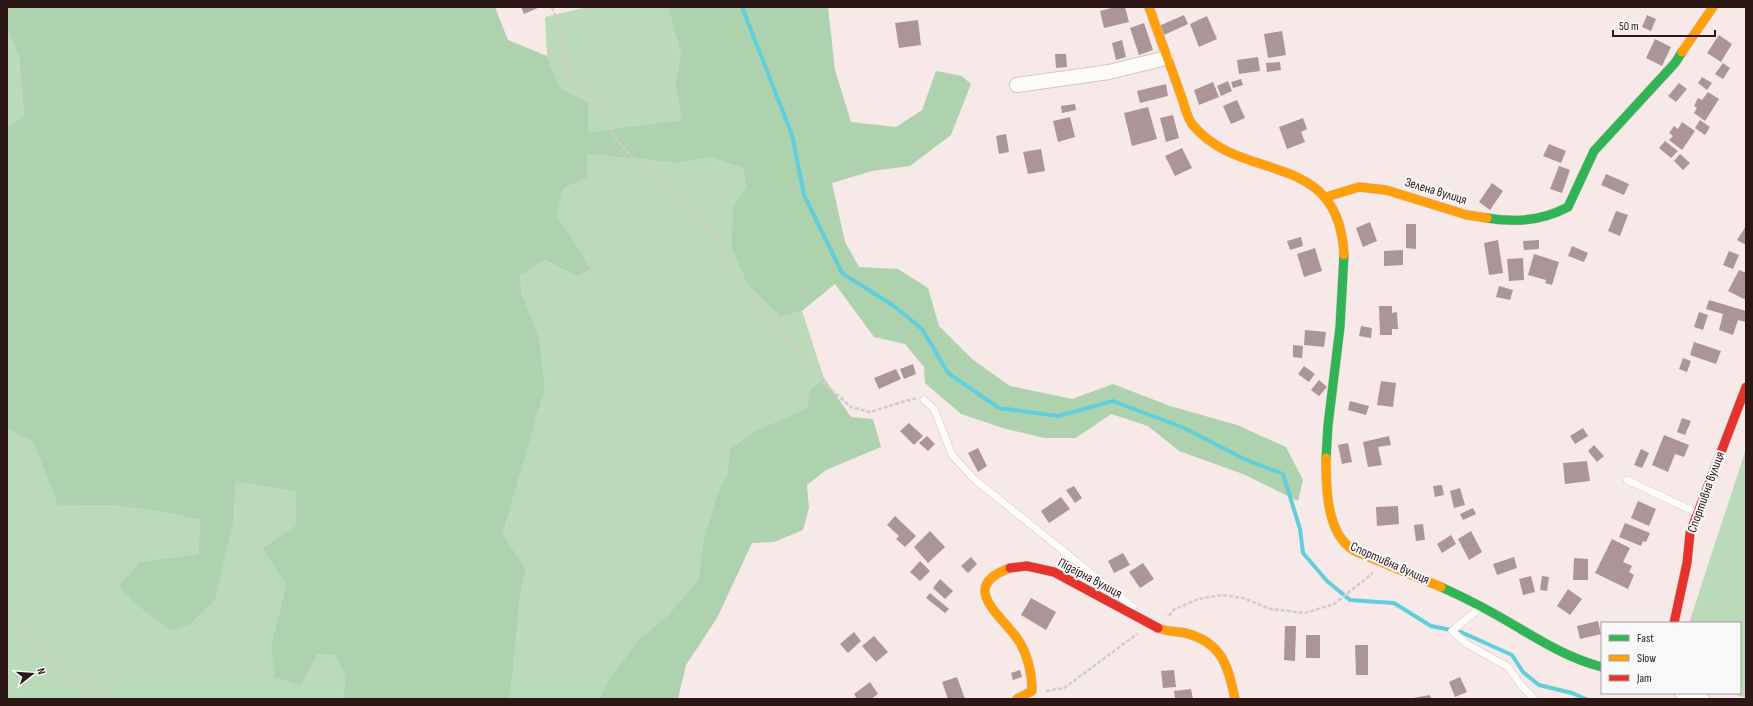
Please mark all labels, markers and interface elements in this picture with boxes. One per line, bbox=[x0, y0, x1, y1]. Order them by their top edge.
scale bar bbox=[1613, 12, 1715, 38]
text: 50 m bbox=[1619, 19, 1639, 34]
street label: Зелена вулиця bbox=[1403, 174, 1469, 208]
street label: Спортивна вулиця bbox=[1684, 449, 1728, 535]
street label: Спортивна вулиця bbox=[1348, 538, 1432, 588]
street label: Підгірна вулиця bbox=[1055, 554, 1125, 602]
legend bbox=[1601, 622, 1741, 694]
text: Fast bbox=[1637, 631, 1654, 646]
text: Slow bbox=[1637, 651, 1656, 666]
north arrow bbox=[12, 654, 52, 694]
text: N bbox=[34, 667, 48, 676]
text: Jam bbox=[1636, 671, 1652, 686]

